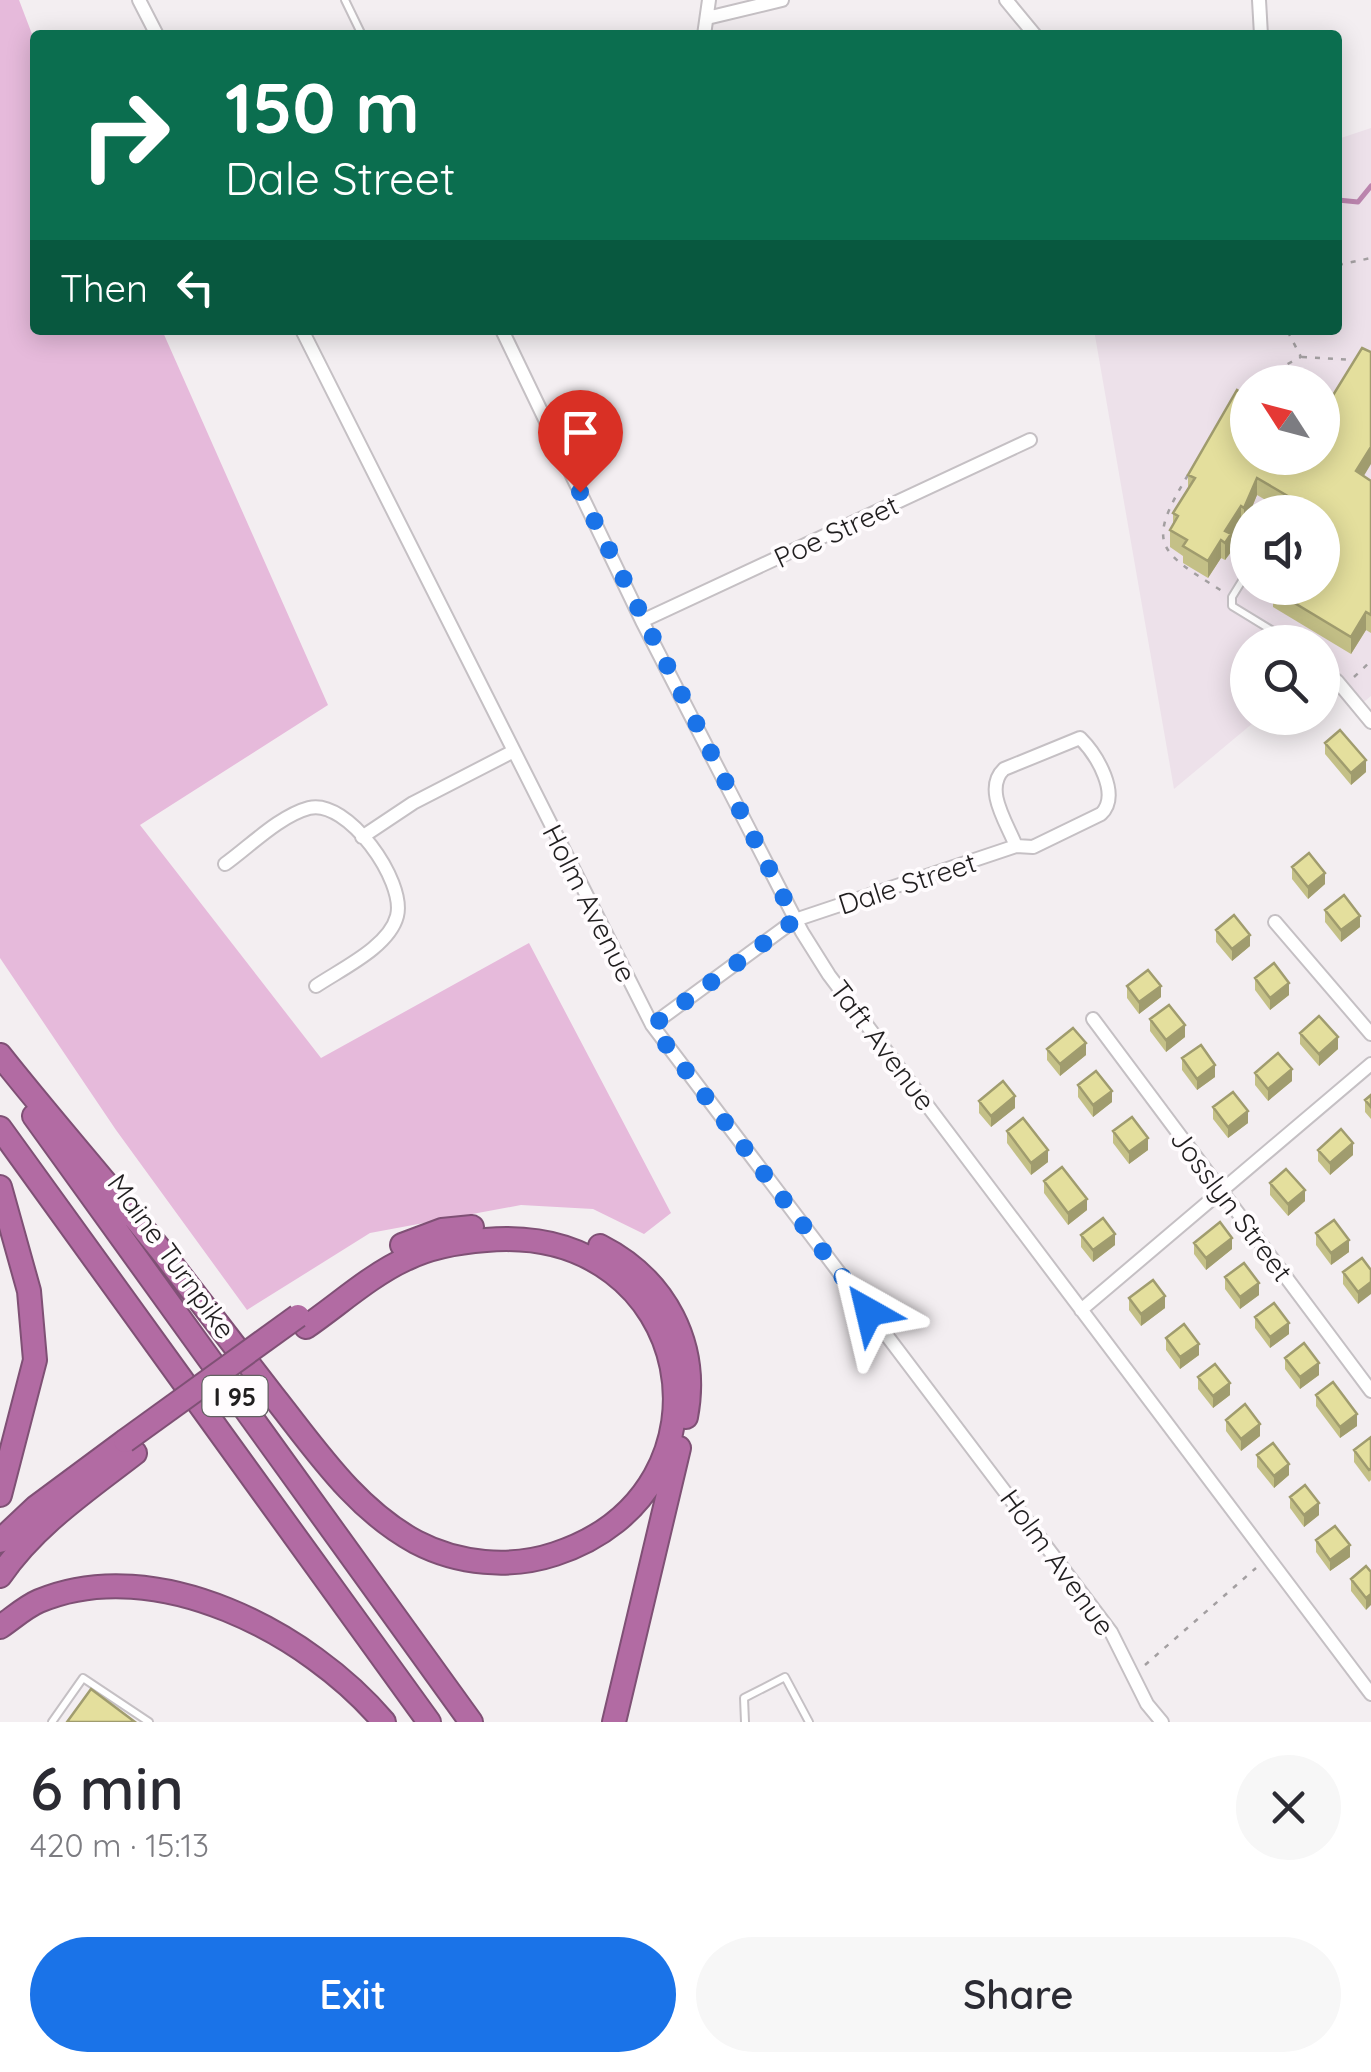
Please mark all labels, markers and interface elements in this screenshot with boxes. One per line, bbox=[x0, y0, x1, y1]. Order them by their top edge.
text: 150 m bbox=[225, 63, 420, 151]
icon: right bbox=[60, 70, 190, 200]
text: Dale Street bbox=[225, 150, 455, 206]
icon: left bbox=[168, 260, 223, 315]
text: Then bbox=[60, 264, 148, 312]
north arrow bbox=[1230, 365, 1340, 475]
map controls bbox=[1230, 365, 1340, 735]
pin bbox=[538, 390, 623, 493]
icon: arrive bbox=[553, 405, 608, 460]
street label: Poe Street bbox=[768, 487, 904, 575]
button: sound bbox=[1230, 495, 1340, 605]
button: search bbox=[1230, 625, 1340, 735]
street label: Holm Avenue bbox=[535, 818, 645, 988]
street label: Dale Street bbox=[833, 844, 981, 922]
street label: Taft Avenue bbox=[823, 973, 943, 1117]
street label: Josslyn Street bbox=[1163, 1122, 1301, 1288]
street label: Maine Turnpike bbox=[100, 1167, 244, 1345]
position arrow bbox=[817, 1260, 921, 1364]
road number: I 95 bbox=[202, 1376, 268, 1416]
street label: Holm Avenue bbox=[993, 1482, 1123, 1642]
text: 6 min bbox=[30, 1750, 184, 1825]
button: close bbox=[1236, 1755, 1341, 1860]
text: 420 m · 15:13 bbox=[30, 1825, 209, 1865]
button: Exit bbox=[30, 1937, 676, 2052]
button: Share bbox=[696, 1937, 1341, 2052]

